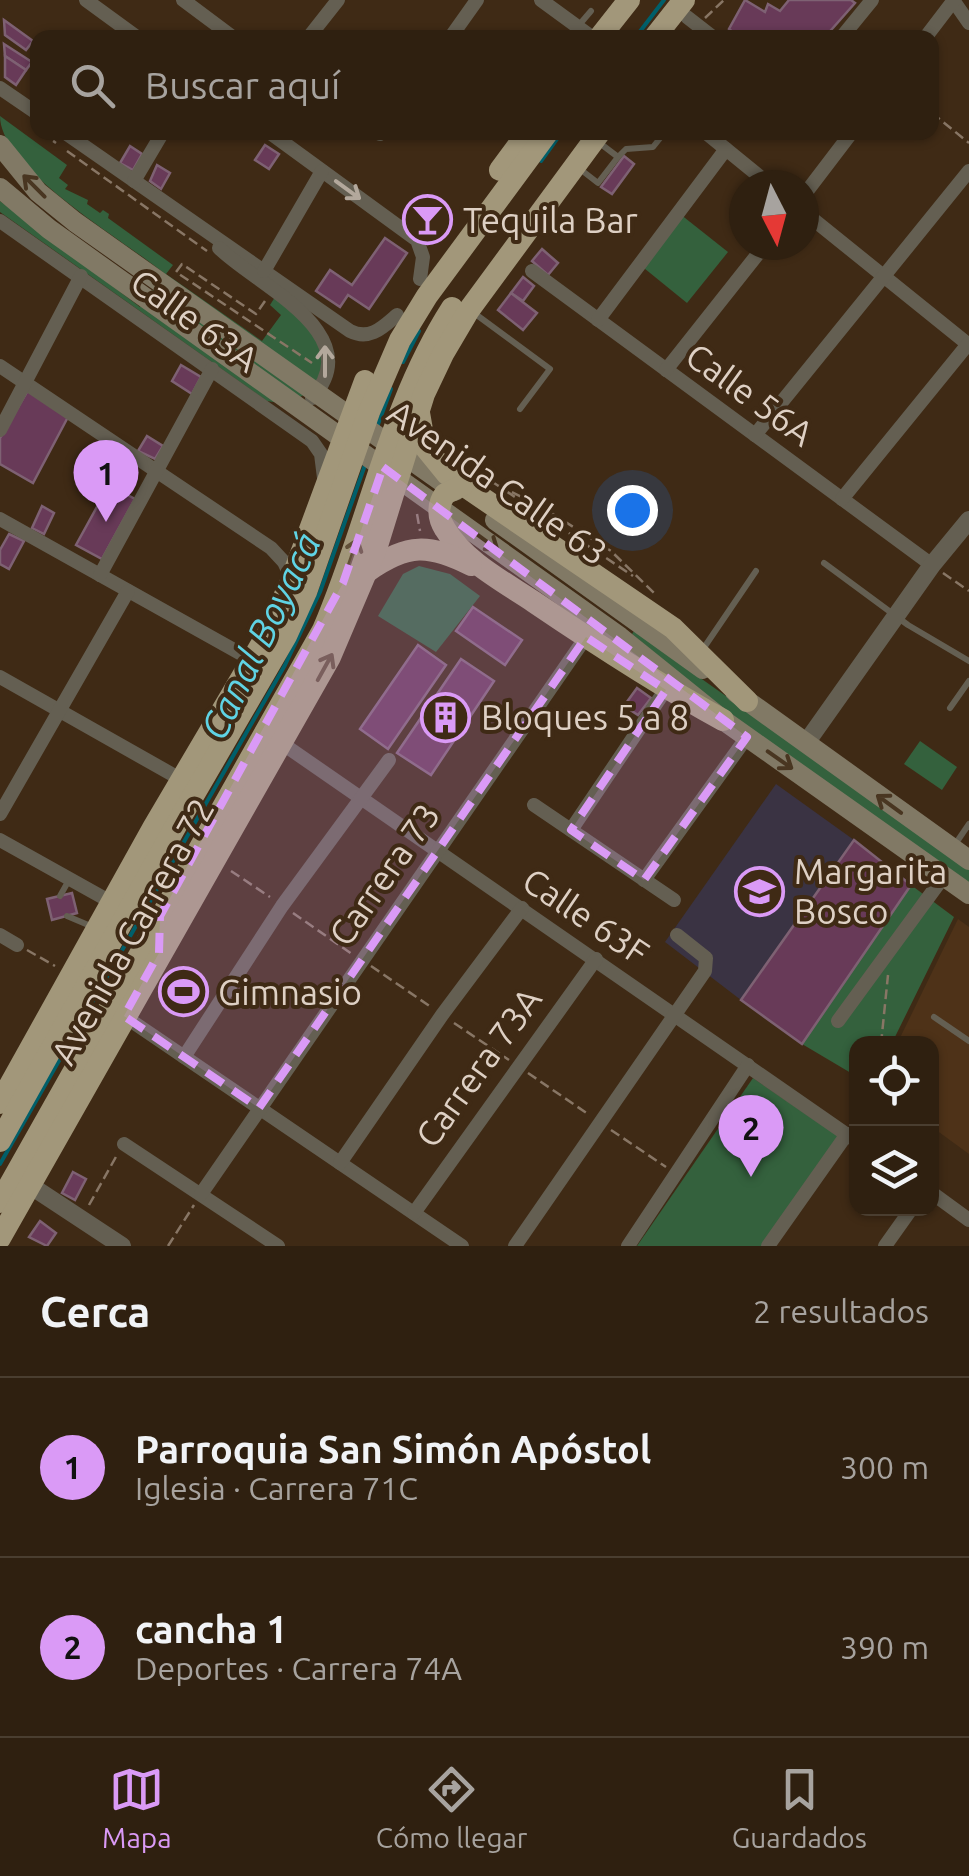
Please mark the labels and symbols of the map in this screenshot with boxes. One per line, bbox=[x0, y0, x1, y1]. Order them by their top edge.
north arrow bbox=[729, 170, 819, 260]
one-way arrow bbox=[23, 175, 47, 199]
one-way arrow bbox=[334, 179, 361, 200]
bar icon: Tequila Bar bbox=[402, 194, 454, 246]
place label: Tequila Bar bbox=[463, 200, 638, 240]
street label: Calle 63A bbox=[124, 261, 267, 380]
street label: Calle 56A bbox=[679, 335, 822, 454]
one-way arrow bbox=[316, 345, 334, 378]
street label: Avenida Calle 63 bbox=[381, 392, 615, 572]
pin: 1 bbox=[74, 440, 138, 522]
your location bbox=[607, 485, 658, 536]
water label: Canal Boyacá bbox=[192, 526, 328, 746]
one-way arrow bbox=[472, 530, 499, 551]
one-way arrow bbox=[346, 538, 364, 570]
one-way arrow bbox=[315, 652, 335, 682]
building icon: Bloques 5 a 8 bbox=[420, 691, 472, 743]
place label: Bloques 5 a 8 bbox=[481, 697, 689, 737]
one-way arrow bbox=[765, 749, 793, 770]
street label: Avenida Carrera 72 bbox=[42, 791, 222, 1071]
one-way arrow bbox=[876, 793, 903, 814]
street label: Carrera 73 bbox=[321, 795, 447, 953]
place label: Margarita Bosco bbox=[794, 851, 947, 931]
street label: Calle 63F bbox=[516, 859, 656, 973]
school or university icon: Margarita Bosco bbox=[733, 865, 785, 917]
sports icon: Gimnasio bbox=[157, 966, 209, 1018]
place label: Gimnasio bbox=[218, 972, 362, 1012]
street label: Carrera 73A bbox=[407, 979, 549, 1154]
pin: 2 bbox=[718, 1094, 784, 1177]

